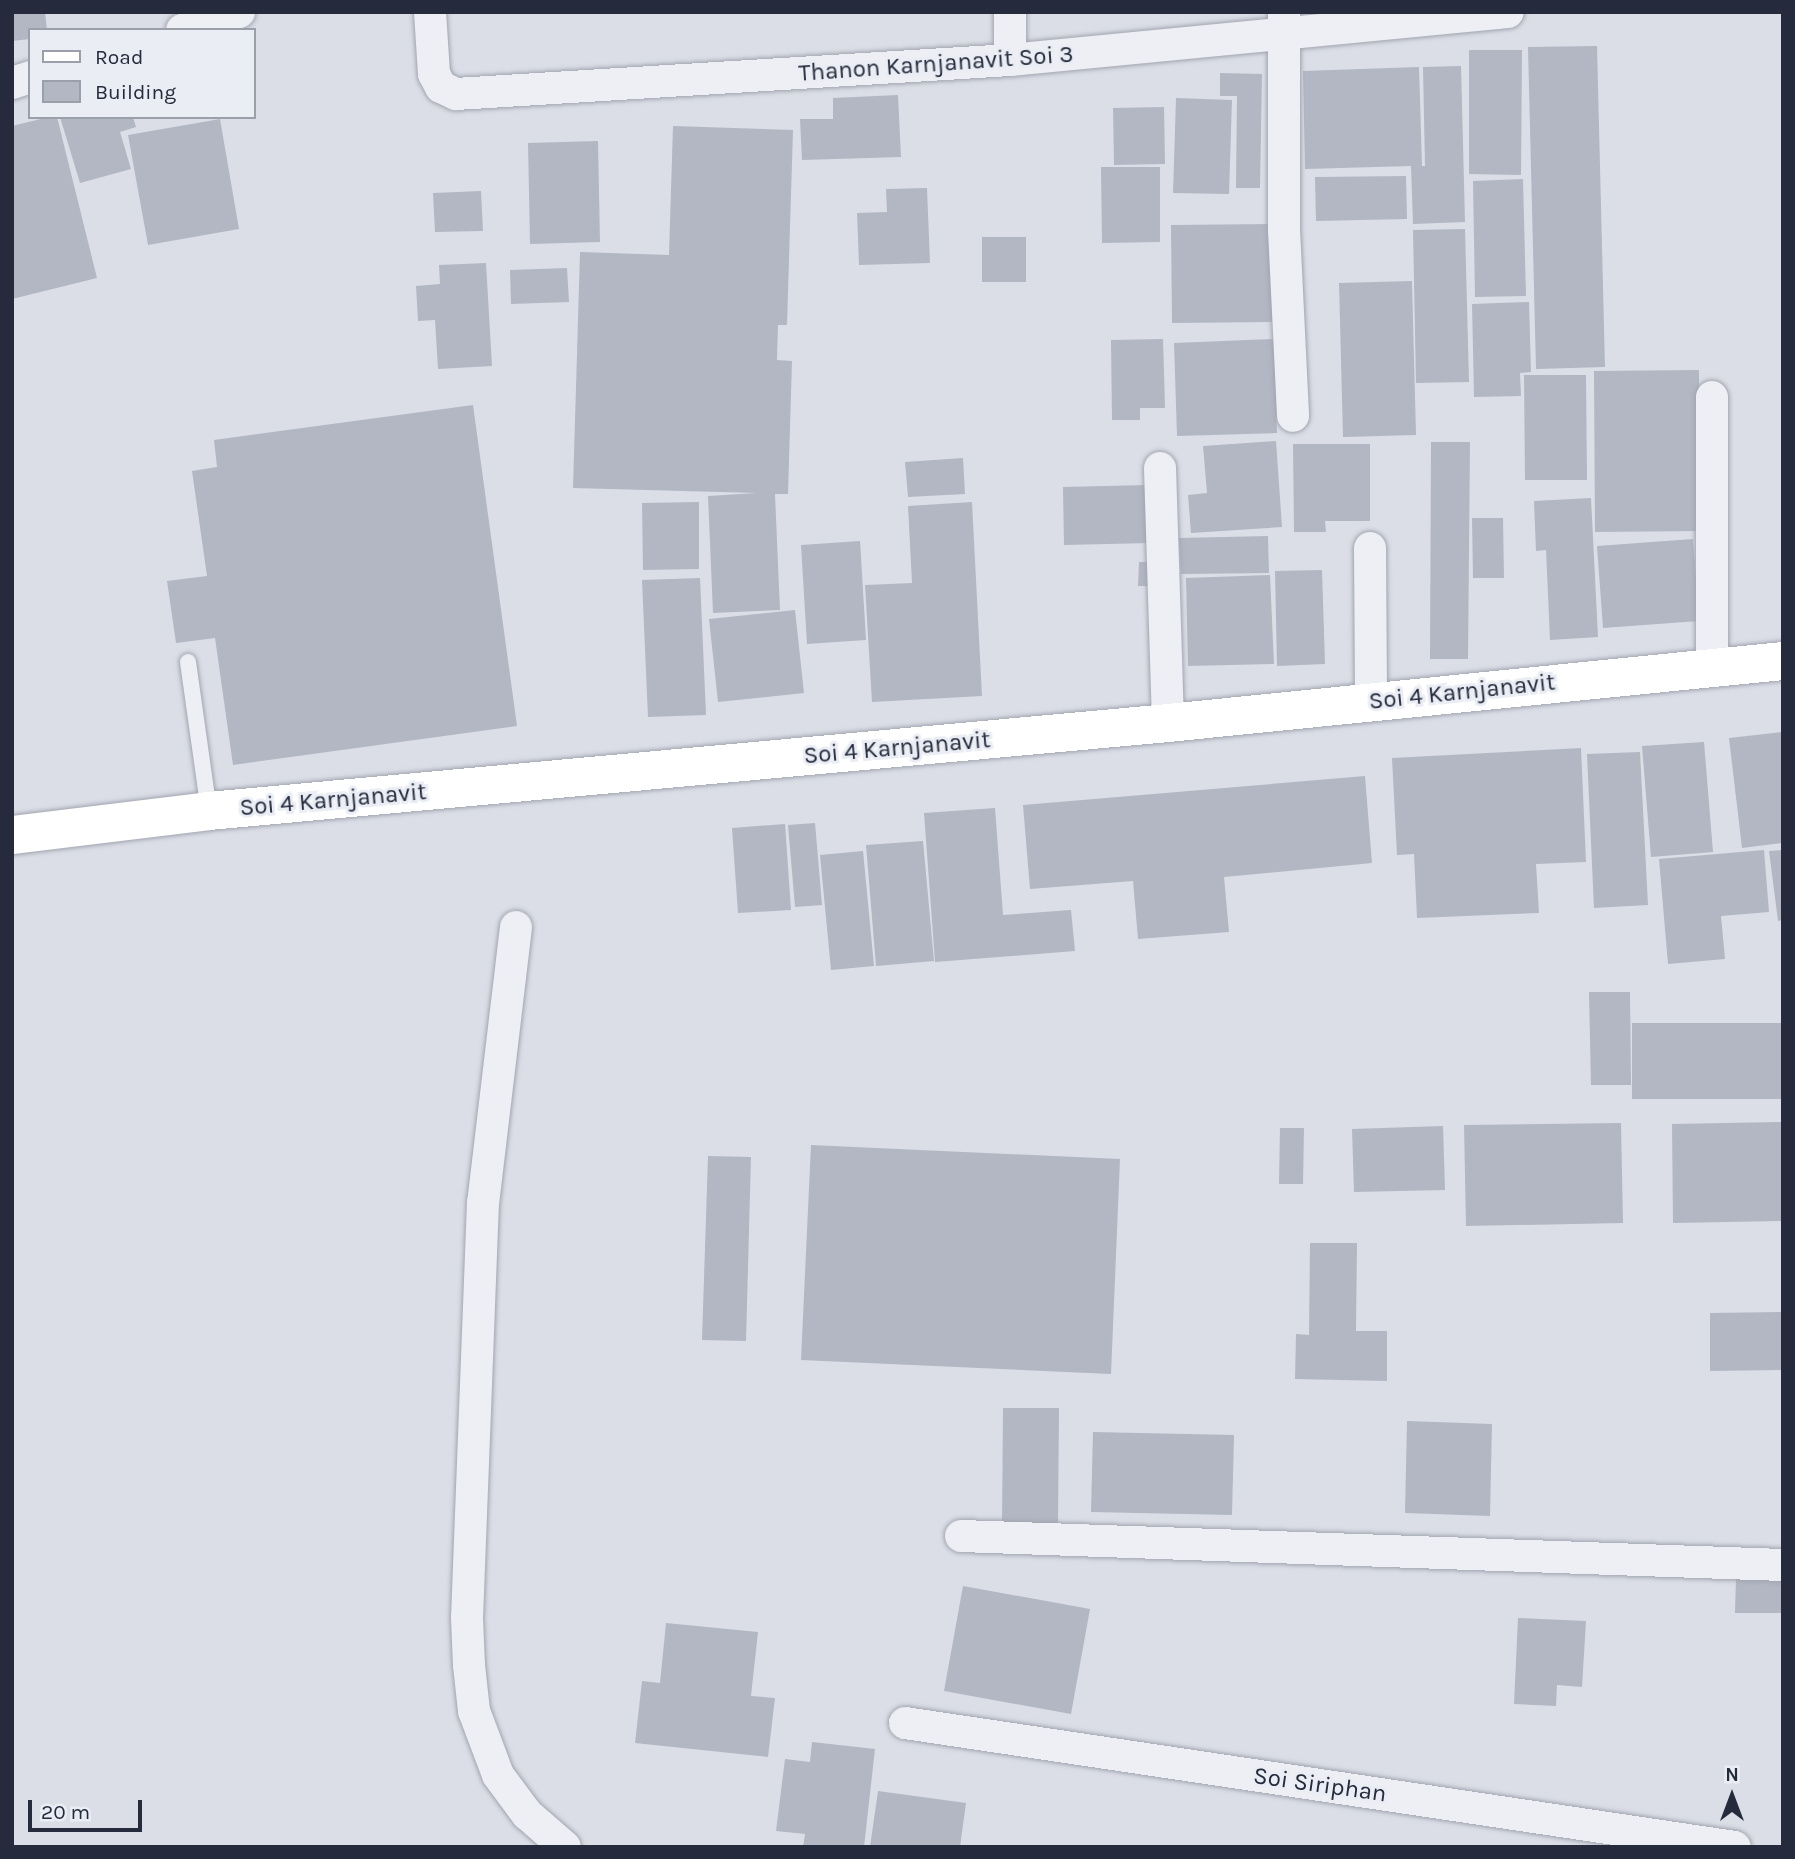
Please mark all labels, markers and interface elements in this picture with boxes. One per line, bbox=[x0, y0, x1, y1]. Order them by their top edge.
legend bbox=[28, 28, 256, 119]
street label: Thanon Karnjanavit Soi 3 bbox=[798, 40, 1074, 88]
text: Road bbox=[95, 45, 143, 69]
text: Building bbox=[95, 80, 176, 104]
street label: Soi 4 Karnjanavit bbox=[1367, 668, 1557, 716]
street label: Soi 4 Karnjanavit bbox=[803, 725, 991, 771]
street label: Soi 4 Karnjanavit bbox=[239, 777, 427, 823]
street label: Soi Siriphan bbox=[1252, 1761, 1388, 1809]
north arrow bbox=[1697, 1761, 1767, 1831]
text: N bbox=[1725, 1764, 1739, 1786]
scale bar bbox=[32, 1786, 145, 1830]
text: 20 m bbox=[41, 1800, 90, 1824]

